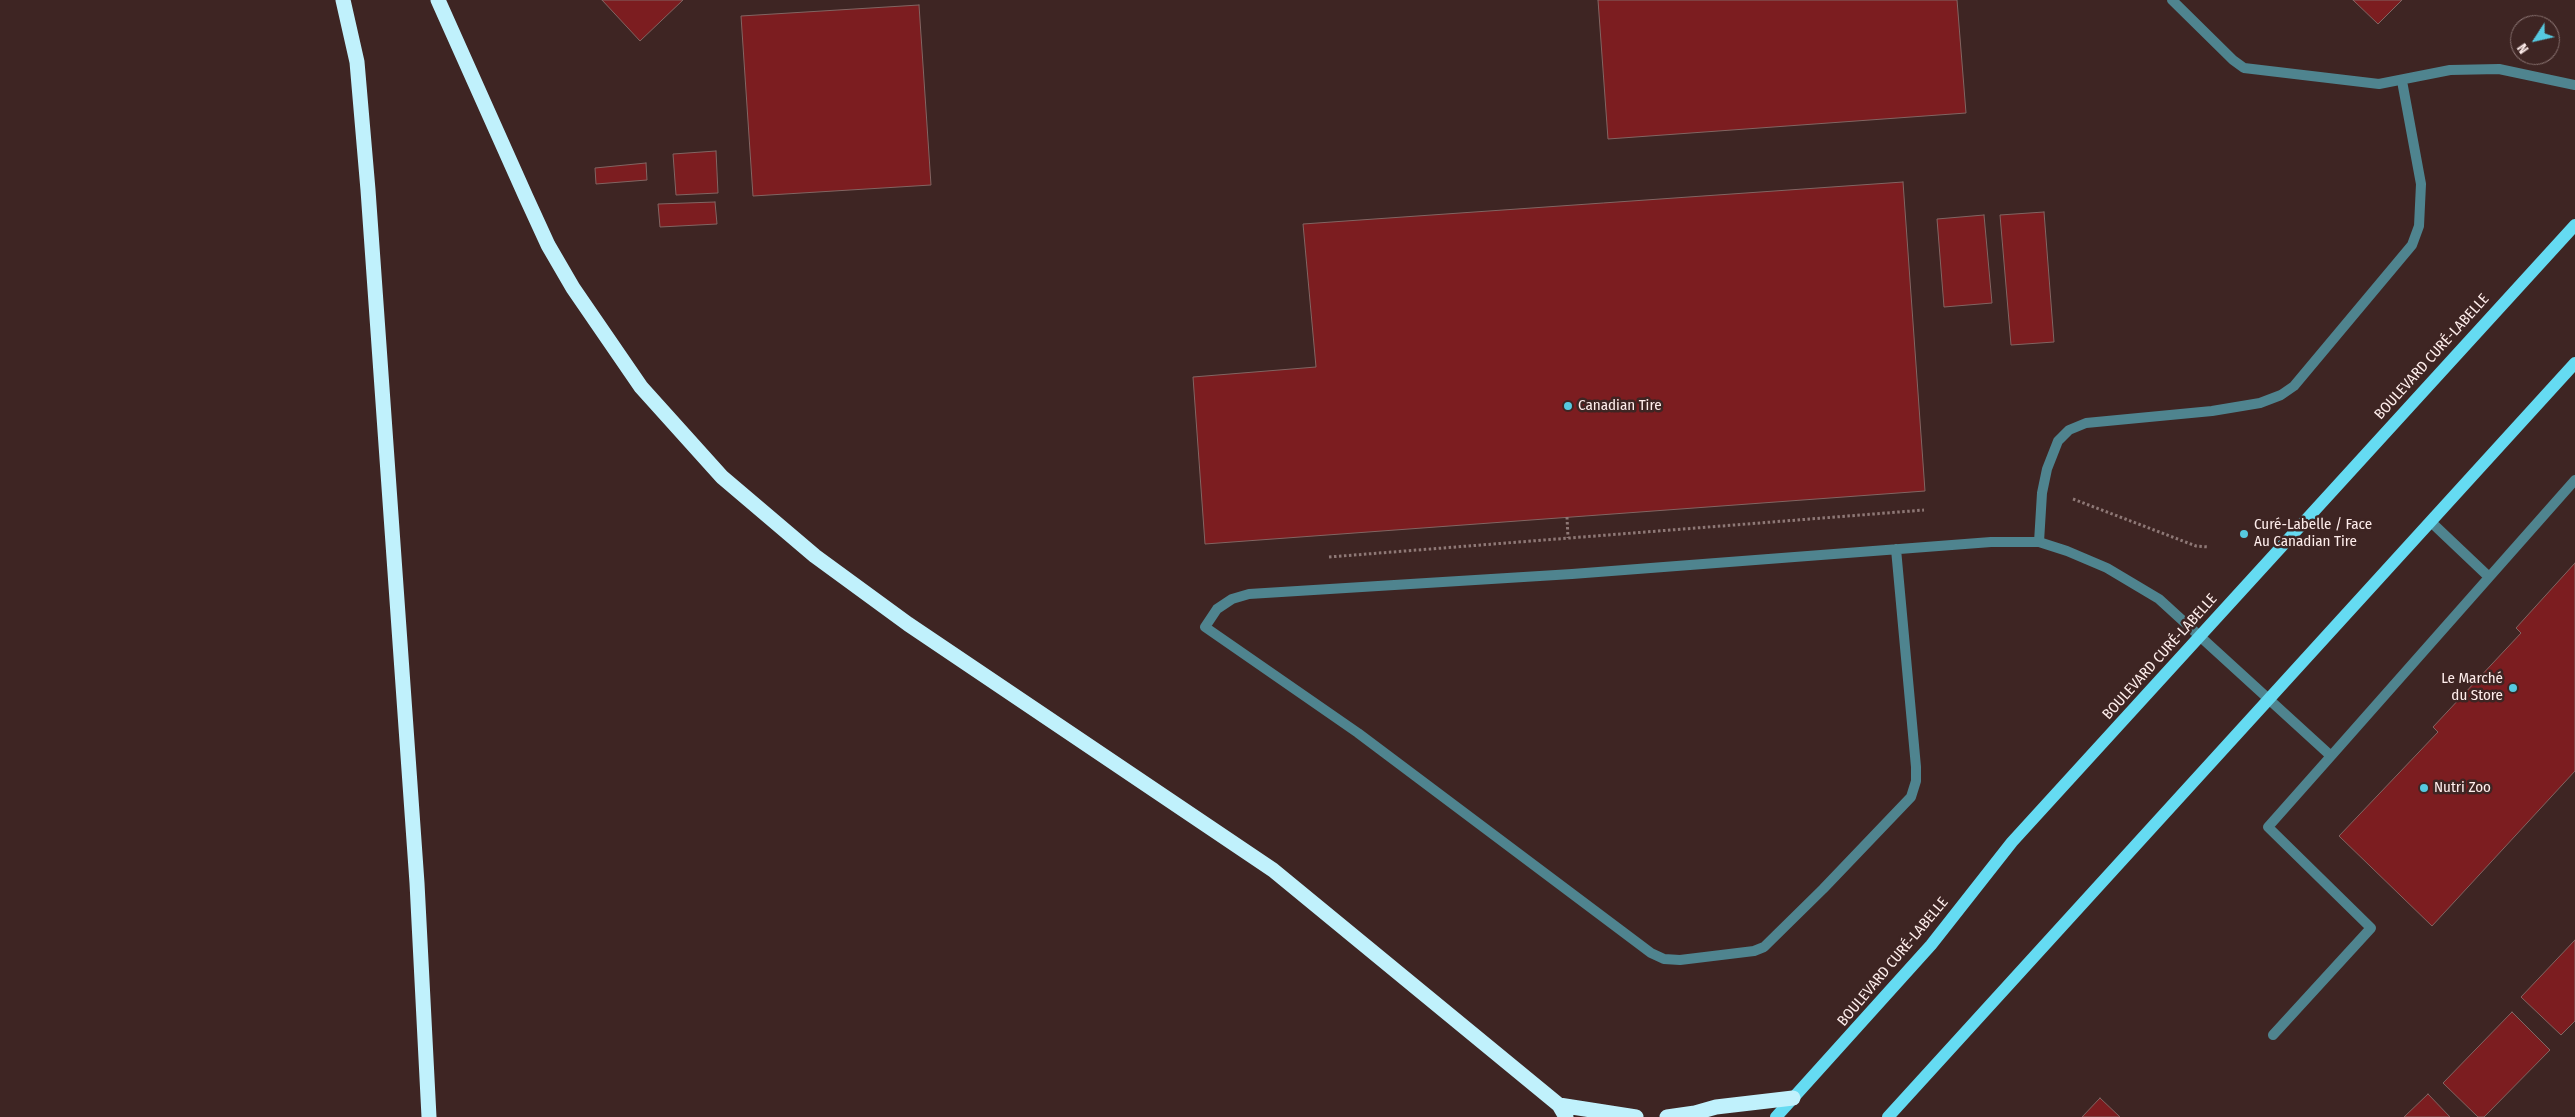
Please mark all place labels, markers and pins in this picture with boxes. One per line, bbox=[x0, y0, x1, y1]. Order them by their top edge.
place label: Canadian Tire bbox=[1578, 397, 1662, 415]
marker: Canadian Tire bbox=[1562, 400, 1574, 412]
place label: Curé-Labelle / Face Au Canadian Tire bbox=[2254, 516, 2372, 551]
marker: Curé-Labelle / Face Au Canadian Tire bbox=[2238, 528, 2250, 540]
place label: Le Marché du Store bbox=[2441, 670, 2503, 705]
marker: Le Marché du Store bbox=[2507, 682, 2519, 694]
place label: Nutri Zoo bbox=[2434, 779, 2491, 797]
marker: Nutri Zoo bbox=[2418, 782, 2430, 794]

